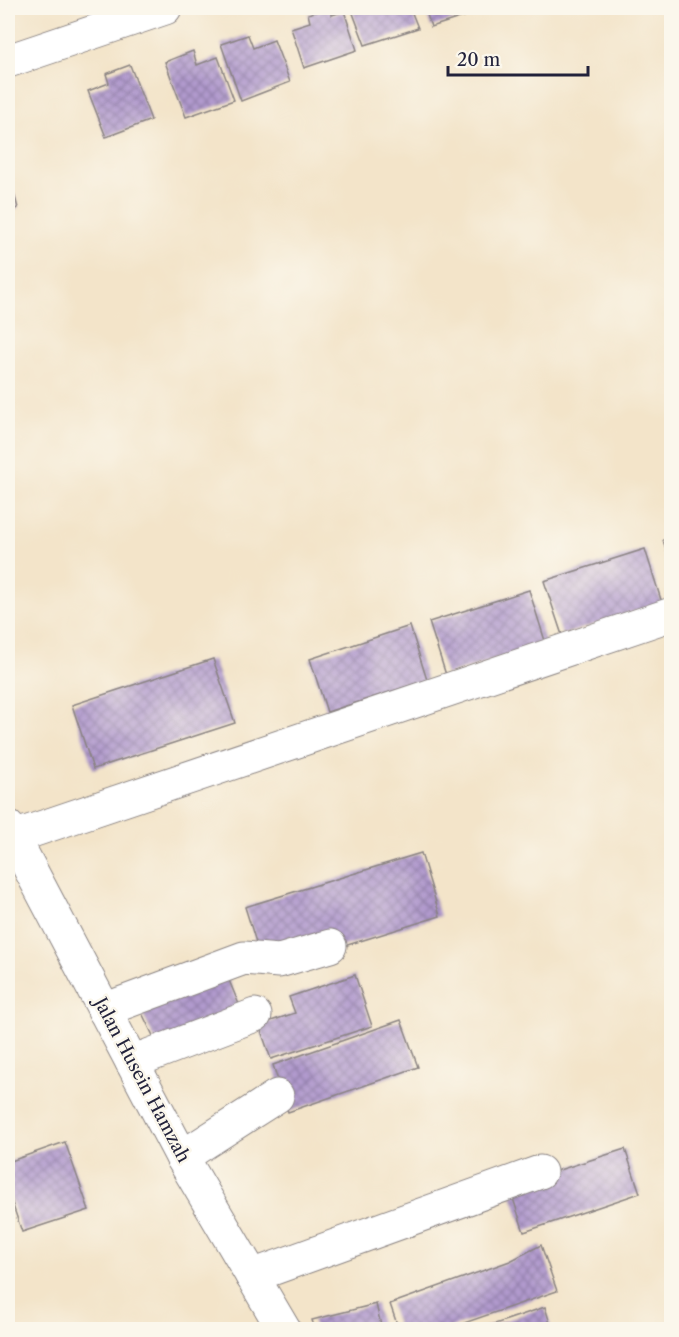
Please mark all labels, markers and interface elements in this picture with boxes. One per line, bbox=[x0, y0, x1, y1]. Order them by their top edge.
scale bar bbox=[448, 39, 588, 77]
text: 20 m bbox=[457, 49, 501, 71]
street label: Jalan Husein Hamzah bbox=[88, 991, 195, 1166]

